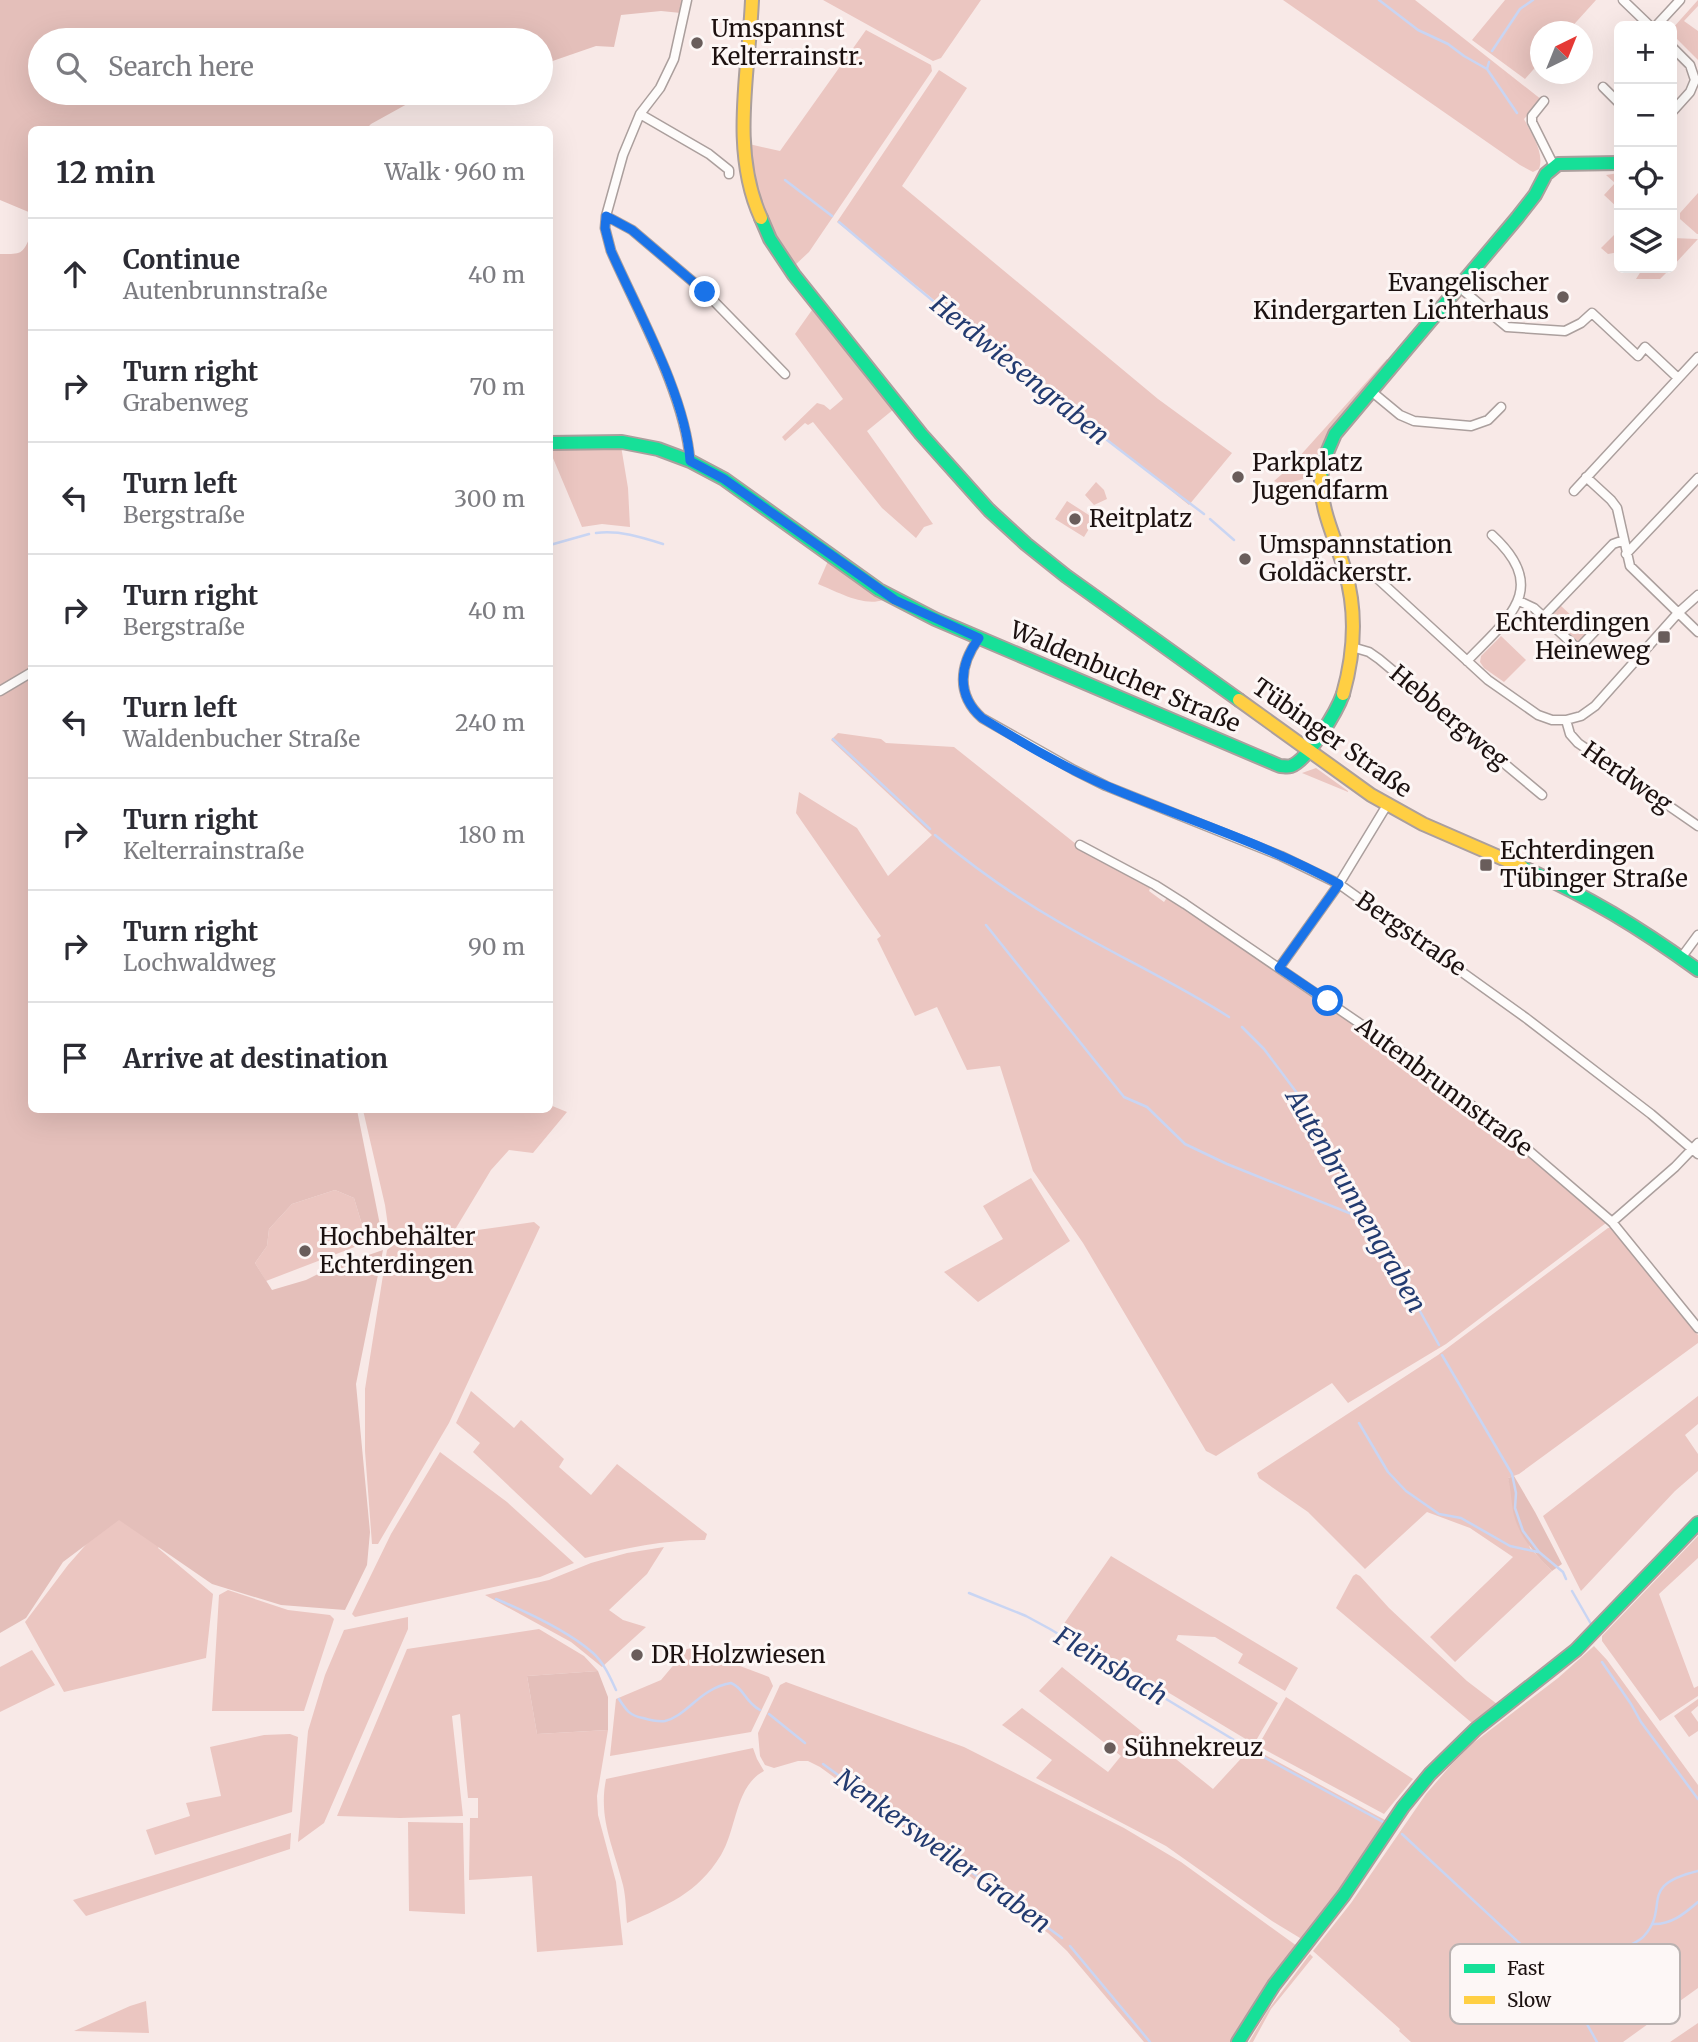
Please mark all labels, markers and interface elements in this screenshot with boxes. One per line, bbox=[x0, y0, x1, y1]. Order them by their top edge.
place label: Umspannst Kelterrainstr. bbox=[711, 13, 864, 72]
north arrow bbox=[1530, 21, 1593, 84]
map controls bbox=[1614, 21, 1677, 273]
button: + bbox=[1614, 21, 1677, 84]
search box bbox=[28, 28, 553, 105]
marker: Umspannst Kelterrainstr. bbox=[689, 35, 705, 51]
icon: search bbox=[52, 48, 90, 86]
text: Search here bbox=[108, 50, 254, 83]
button: − bbox=[1614, 84, 1677, 147]
button: locate bbox=[1614, 147, 1677, 210]
text: 12 min bbox=[56, 153, 155, 191]
text: Walk · 960 m bbox=[384, 157, 525, 186]
button: layers bbox=[1614, 210, 1677, 273]
text: Continue bbox=[123, 243, 240, 276]
icon: ahead bbox=[56, 255, 94, 293]
text: 40 m bbox=[468, 260, 525, 289]
place label: Evangelischer Kindergarten Lichterhaus bbox=[1253, 267, 1549, 326]
text: Autenbrunnstraße bbox=[123, 276, 328, 305]
route end bbox=[689, 276, 720, 307]
water label: Herdwiesengraben bbox=[923, 287, 1116, 452]
marker: Evangelischer Kindergarten Lichterhaus bbox=[1555, 289, 1571, 305]
text: Turn right bbox=[123, 355, 258, 388]
icon: right bbox=[56, 367, 94, 405]
text: 70 m bbox=[469, 372, 525, 401]
text: Grabenweg bbox=[123, 388, 248, 417]
place label: Parkplatz Jugendfarm bbox=[1251, 447, 1389, 506]
text: Turn left bbox=[123, 467, 237, 500]
marker: Parkplatz Jugendfarm bbox=[1230, 469, 1246, 485]
icon: left bbox=[56, 479, 94, 517]
text: 300 m bbox=[454, 484, 525, 513]
text: Bergstraße bbox=[123, 500, 245, 529]
place label: Reitplatz bbox=[1089, 503, 1192, 534]
marker: Reitplatz bbox=[1067, 511, 1083, 527]
place label: Umspannstation Goldäckerstr. bbox=[1259, 529, 1453, 588]
marker: Umspannstation Goldäckerstr. bbox=[1237, 551, 1253, 567]
text: Turn right bbox=[123, 579, 258, 612]
icon: right bbox=[56, 591, 94, 629]
text: 40 m bbox=[468, 596, 525, 625]
place label: Echterdingen Heineweg bbox=[1495, 607, 1650, 666]
text: Bergstraße bbox=[123, 612, 245, 641]
street label: Waldenbucher Straße bbox=[1004, 614, 1245, 739]
marker: Echterdingen Heineweg bbox=[1656, 629, 1672, 645]
street label: Hebbergweg bbox=[1383, 658, 1516, 776]
street label: Tübinger Straße bbox=[1246, 671, 1418, 804]
text: Turn left bbox=[123, 691, 237, 724]
icon: left bbox=[56, 703, 94, 741]
text: 240 m bbox=[455, 708, 525, 737]
text: Waldenbucher Straße bbox=[123, 724, 360, 753]
street label: Herdweg bbox=[1576, 734, 1679, 819]
text: Turn right bbox=[123, 803, 258, 836]
icon: right bbox=[56, 815, 94, 853]
text: 180 m bbox=[459, 820, 525, 849]
place label: Echterdingen Tübinger Straße bbox=[1500, 835, 1688, 894]
text: Kelterrainstraße bbox=[123, 836, 304, 865]
marker: Echterdingen Tübinger Straße bbox=[1478, 857, 1494, 873]
street label: Bergstraße bbox=[1350, 884, 1472, 983]
text: Turn right bbox=[123, 915, 258, 948]
icon: right bbox=[56, 927, 94, 965]
text: 90 m bbox=[468, 932, 525, 961]
text: Lochwaldweg bbox=[123, 948, 276, 977]
route start bbox=[1312, 985, 1343, 1016]
street label: Autenbrunnstraße bbox=[1349, 1009, 1539, 1163]
icon: arrive bbox=[56, 1039, 94, 1077]
text: Arrive at destination bbox=[123, 1042, 388, 1075]
water label: Autenbrunnengraben bbox=[1278, 1082, 1434, 1318]
place label: Hochbehälter Echterdingen bbox=[319, 1221, 476, 1280]
marker: Hochbehälter Echterdingen bbox=[297, 1243, 313, 1259]
water label: Fleinsbach bbox=[1048, 1619, 1174, 1712]
place label: DR Holzwiesen bbox=[651, 1639, 826, 1670]
marker: DR Holzwiesen bbox=[629, 1647, 645, 1663]
place label: Sühnekreuz bbox=[1124, 1732, 1263, 1763]
marker: Sühnekreuz bbox=[1102, 1740, 1118, 1756]
water label: Nenkersweiler Graben bbox=[829, 1761, 1058, 1940]
legend bbox=[1450, 1944, 1680, 2024]
text: Fast bbox=[1507, 1956, 1545, 1980]
text: Slow bbox=[1507, 1988, 1552, 2012]

